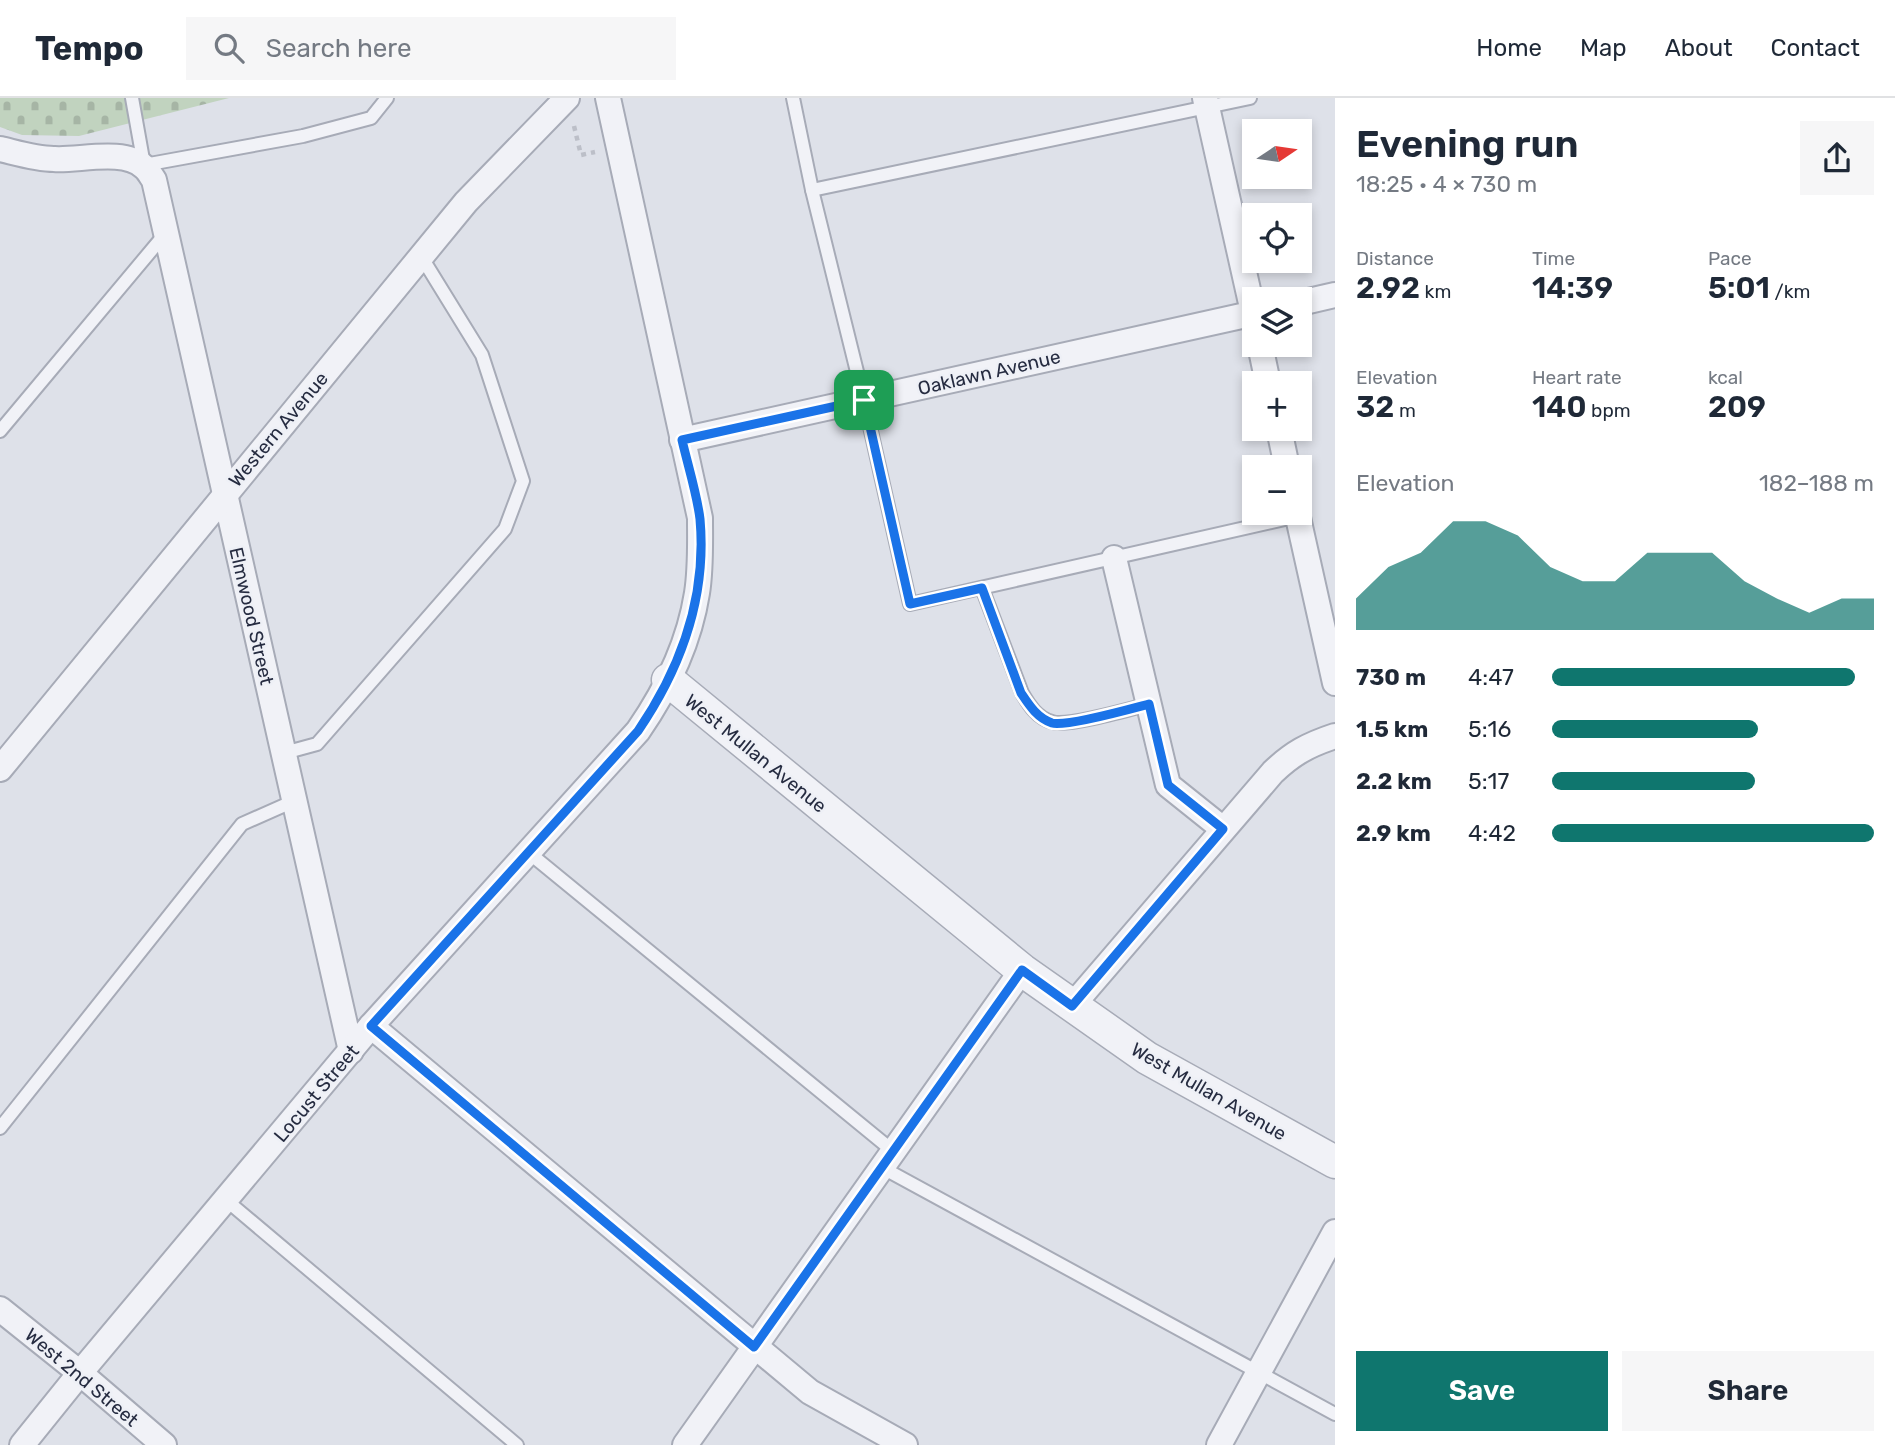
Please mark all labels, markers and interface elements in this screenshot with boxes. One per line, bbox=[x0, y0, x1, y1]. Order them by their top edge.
search box bbox=[186, 17, 676, 80]
text: Tempo bbox=[35, 29, 144, 68]
icon: search bbox=[210, 29, 248, 67]
text: Search here bbox=[266, 33, 412, 64]
text: Home bbox=[1476, 34, 1542, 62]
text: Map bbox=[1580, 34, 1627, 62]
text: About bbox=[1665, 34, 1733, 62]
text: Contact bbox=[1771, 34, 1860, 62]
north arrow bbox=[1242, 119, 1312, 189]
map controls bbox=[1242, 119, 1312, 525]
text: Evening run bbox=[1356, 121, 1579, 167]
button: share bbox=[1800, 121, 1874, 195]
text: 18:25 · 4 × 730 m bbox=[1356, 170, 1537, 198]
button: locate bbox=[1242, 203, 1312, 273]
text: Distance bbox=[1356, 247, 1434, 270]
text: Time bbox=[1532, 247, 1575, 270]
text: Pace bbox=[1708, 247, 1752, 270]
text: 2.92 bbox=[1356, 270, 1420, 306]
text: 14:39 bbox=[1532, 270, 1613, 306]
text: 5:01 bbox=[1708, 270, 1770, 306]
text: km bbox=[1420, 280, 1451, 303]
text: /km bbox=[1770, 280, 1810, 303]
button: layers bbox=[1242, 287, 1312, 357]
street label: Oaklawn Avenue bbox=[916, 345, 1063, 400]
text: Elevation bbox=[1356, 366, 1437, 389]
text: Heart rate bbox=[1532, 366, 1622, 389]
text: kcal bbox=[1708, 366, 1743, 389]
street label: Western Avenue bbox=[224, 367, 333, 491]
pin bbox=[834, 370, 894, 430]
button: + bbox=[1242, 371, 1312, 441]
icon: arrive bbox=[845, 381, 883, 419]
text: 32 bbox=[1356, 389, 1394, 425]
text: 140 bbox=[1532, 389, 1586, 425]
text: 209 bbox=[1708, 389, 1766, 425]
text: m bbox=[1394, 399, 1416, 422]
text: bpm bbox=[1586, 399, 1631, 422]
button: − bbox=[1242, 455, 1312, 525]
text: Elevation bbox=[1356, 469, 1455, 497]
text: 182–188 m bbox=[1759, 469, 1874, 497]
street label: Elmwood Street bbox=[224, 545, 279, 688]
text: 730 m bbox=[1356, 663, 1426, 691]
text: 4:47 bbox=[1468, 663, 1514, 691]
street label: West Mullan Avenue bbox=[680, 689, 831, 818]
text: 1.5 km bbox=[1356, 715, 1428, 743]
text: 5:16 bbox=[1468, 715, 1511, 743]
text: 2.2 km bbox=[1356, 767, 1432, 795]
text: 5:17 bbox=[1468, 767, 1509, 795]
text: 2.9 km bbox=[1356, 819, 1431, 847]
text: 4:42 bbox=[1468, 819, 1516, 847]
street label: West Mullan Avenue bbox=[1127, 1038, 1291, 1145]
street label: Locust Street bbox=[269, 1040, 364, 1147]
street label: West 2nd Street bbox=[20, 1323, 143, 1432]
button: Save bbox=[1356, 1351, 1608, 1431]
button: Share bbox=[1622, 1351, 1874, 1431]

